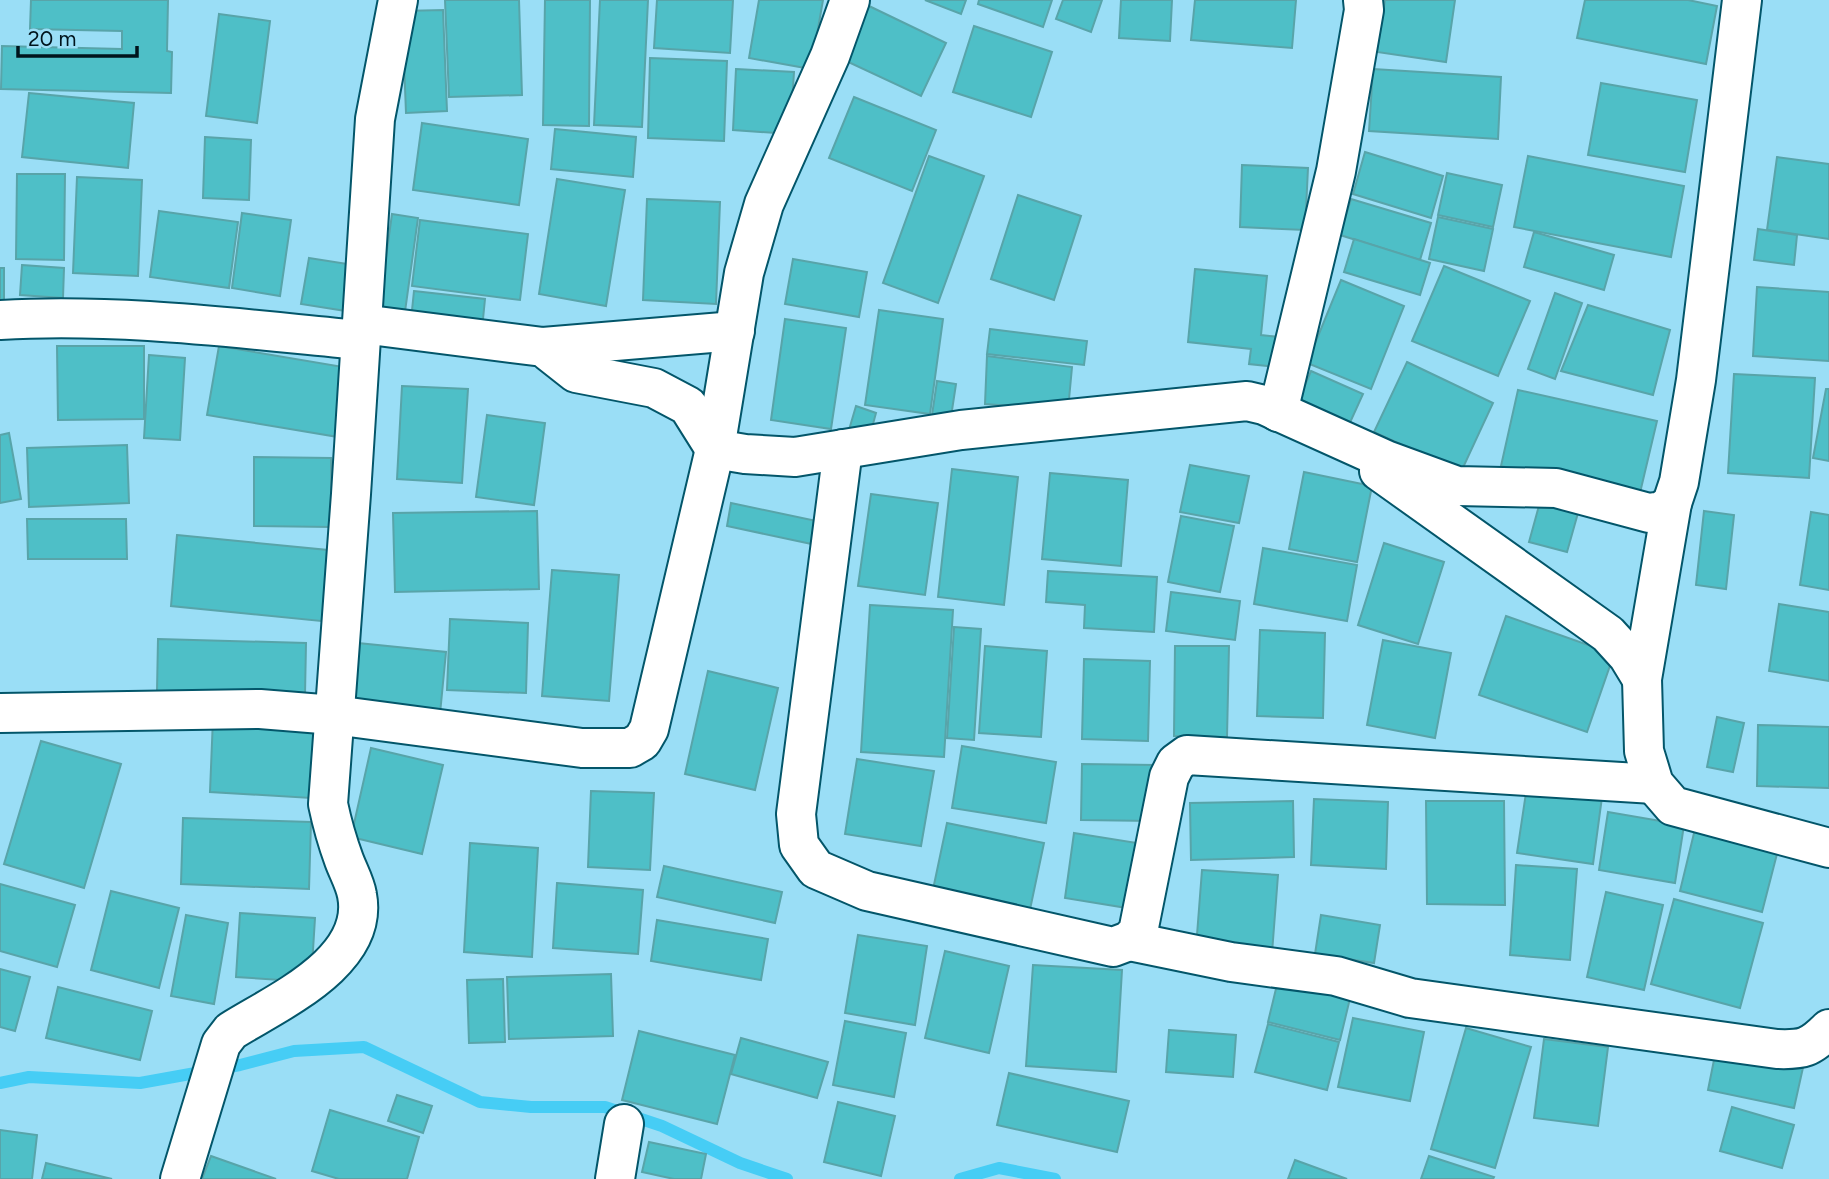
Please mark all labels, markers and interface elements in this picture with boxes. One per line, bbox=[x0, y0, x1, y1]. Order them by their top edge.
scale bar bbox=[18, 14, 136, 58]
text: 20 m bbox=[28, 26, 76, 51]

